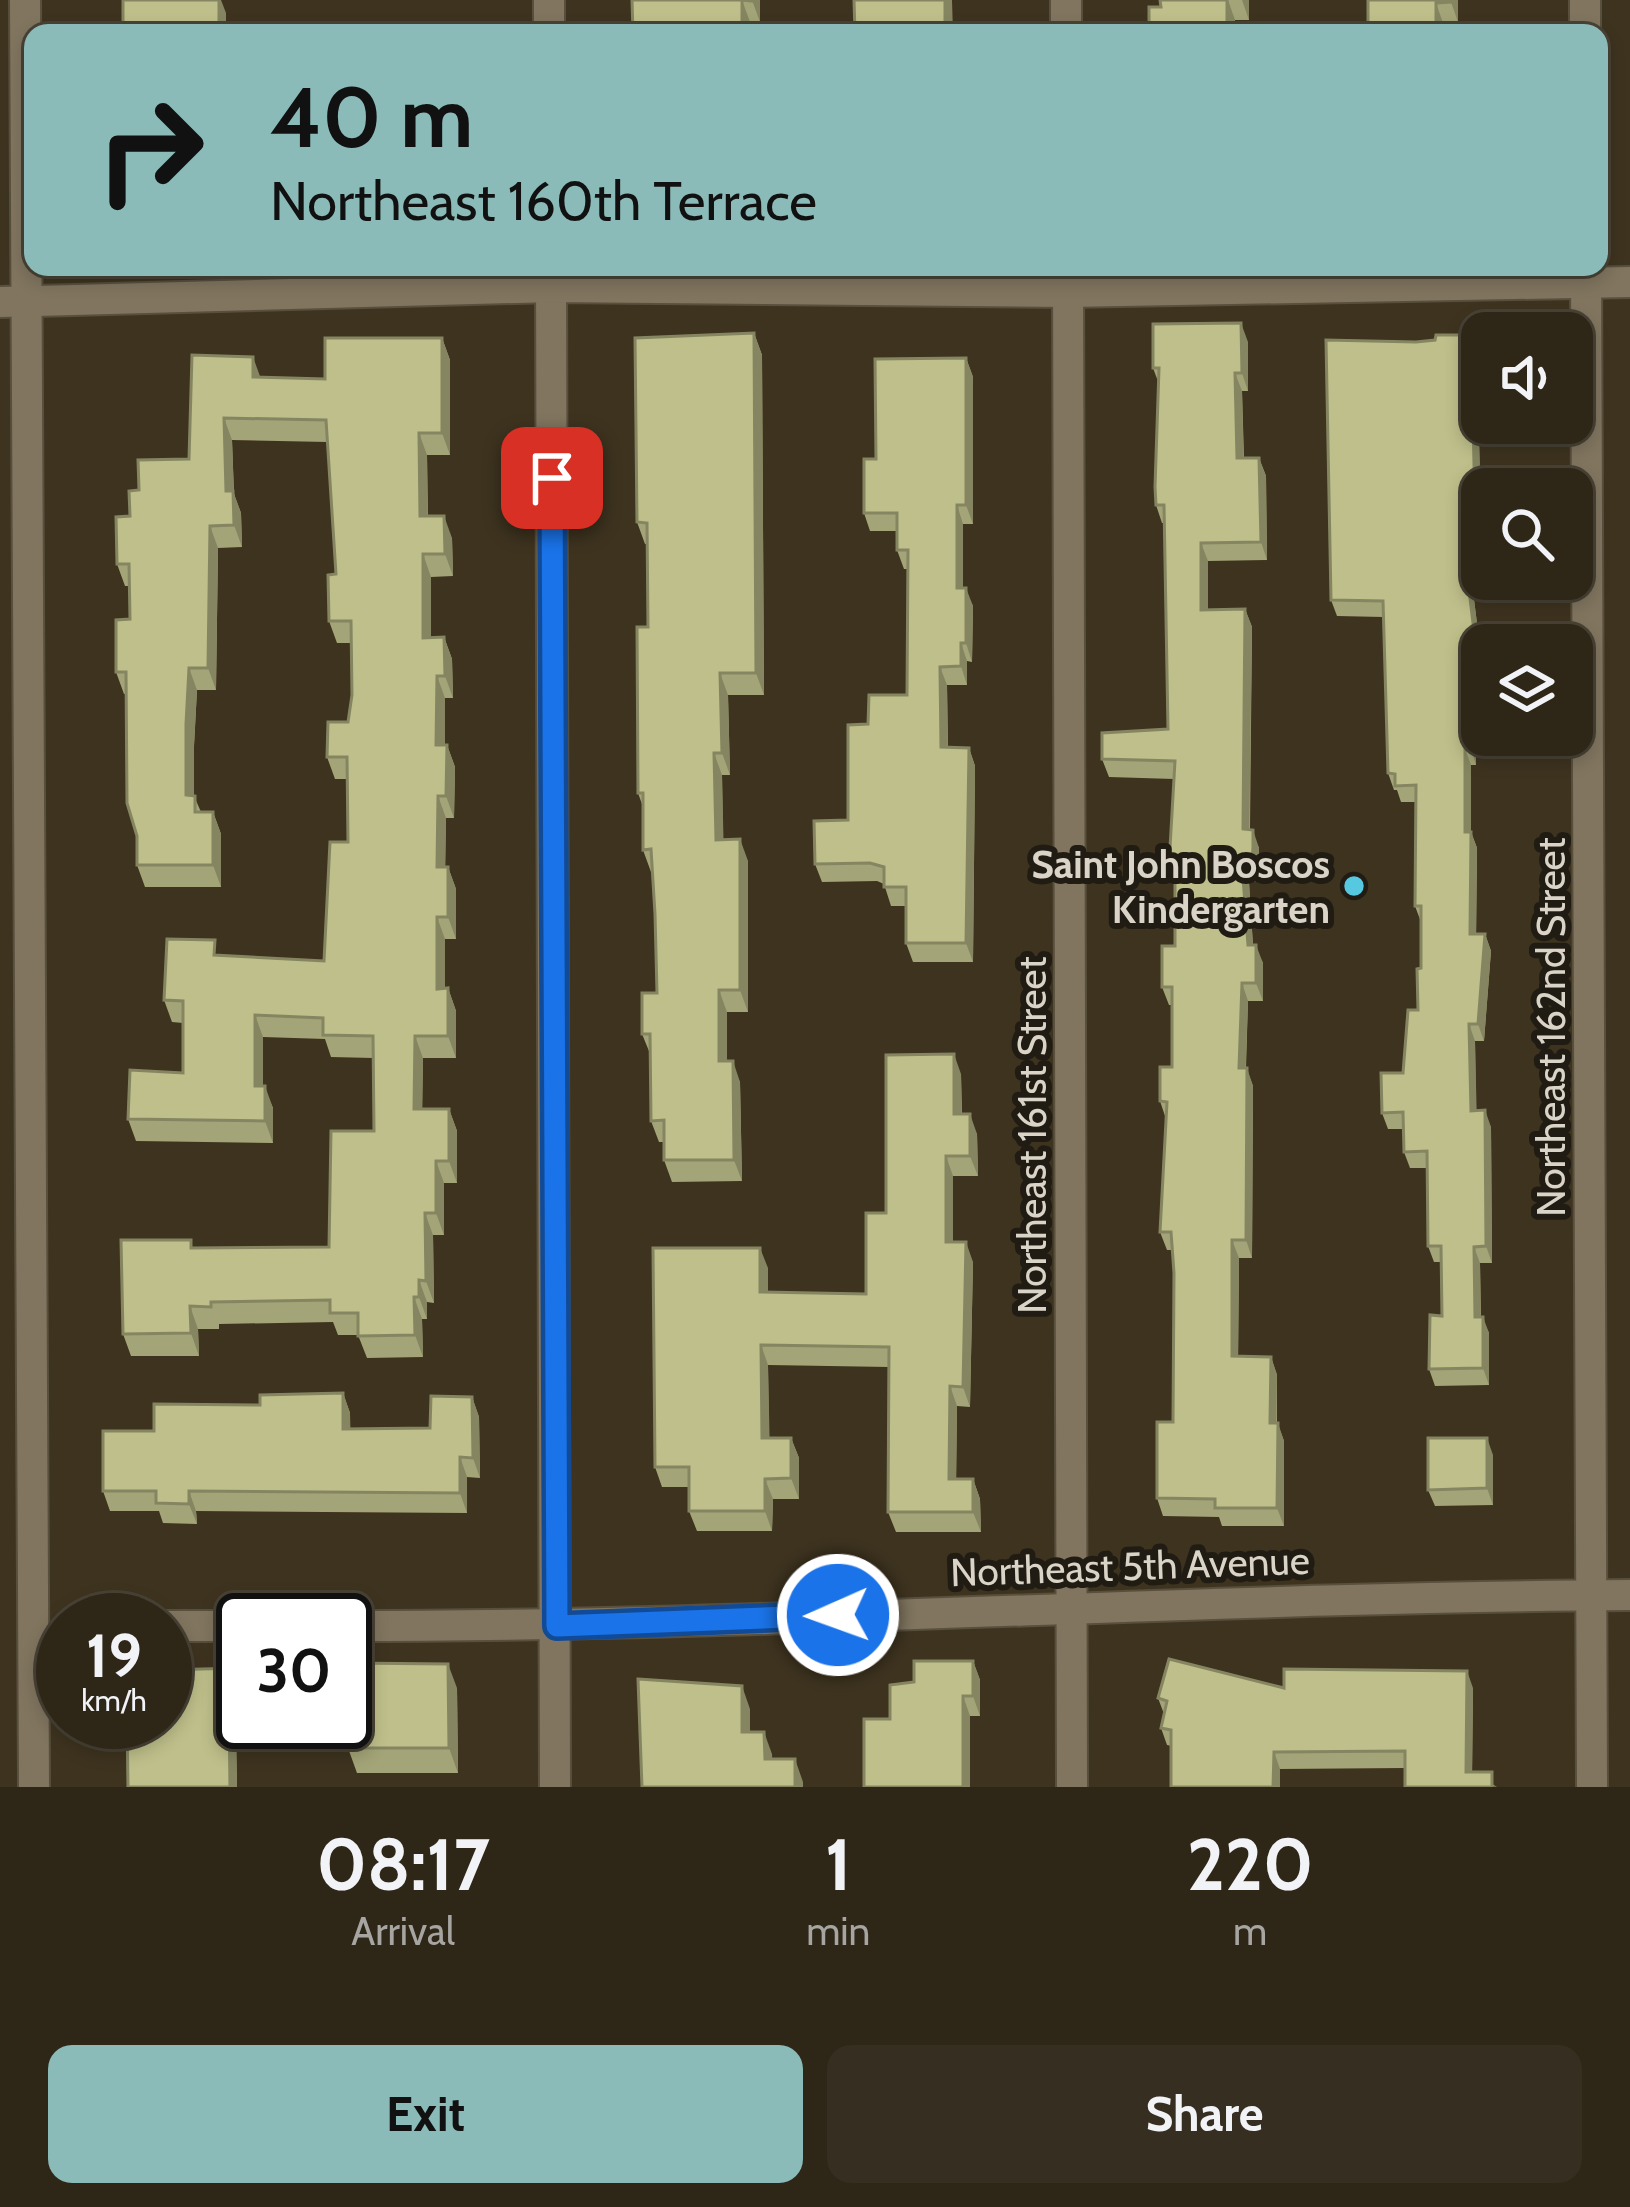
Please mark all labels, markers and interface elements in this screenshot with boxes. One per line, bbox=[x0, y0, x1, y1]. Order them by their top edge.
text: 40 m bbox=[270, 66, 473, 168]
icon: right bbox=[72, 72, 228, 228]
text: Northeast 160th Terrace bbox=[270, 168, 817, 234]
map controls bbox=[1461, 312, 1593, 756]
button: sound bbox=[1461, 312, 1593, 444]
pin bbox=[501, 427, 603, 529]
icon: arrive bbox=[519, 445, 585, 511]
button: search bbox=[1461, 468, 1593, 600]
button: layers bbox=[1461, 624, 1593, 756]
street label: Northeast 162nd Street bbox=[1527, 837, 1575, 1217]
place label: Saint John Boscos Kindergarten bbox=[1031, 840, 1330, 933]
marker: Saint John Boscos Kindergarten bbox=[1341, 873, 1367, 899]
street label: Northeast 161st Street bbox=[1008, 956, 1056, 1314]
street label: Northeast 5th Avenue bbox=[949, 1536, 1311, 1596]
position arrow bbox=[775, 1552, 901, 1678]
speed limit sign: 30 bbox=[216, 1593, 372, 1749]
text: 19 bbox=[86, 1619, 142, 1692]
text: km/h bbox=[81, 1682, 147, 1719]
text: 08:17 bbox=[316, 1821, 490, 1908]
text: 1 bbox=[825, 1821, 852, 1908]
text: 220 bbox=[1187, 1821, 1314, 1908]
text: Arrival bbox=[351, 1907, 455, 1955]
text: min bbox=[806, 1907, 870, 1955]
text: m bbox=[1233, 1907, 1267, 1955]
button: Exit bbox=[48, 2045, 803, 2183]
button: Share bbox=[827, 2045, 1582, 2183]

